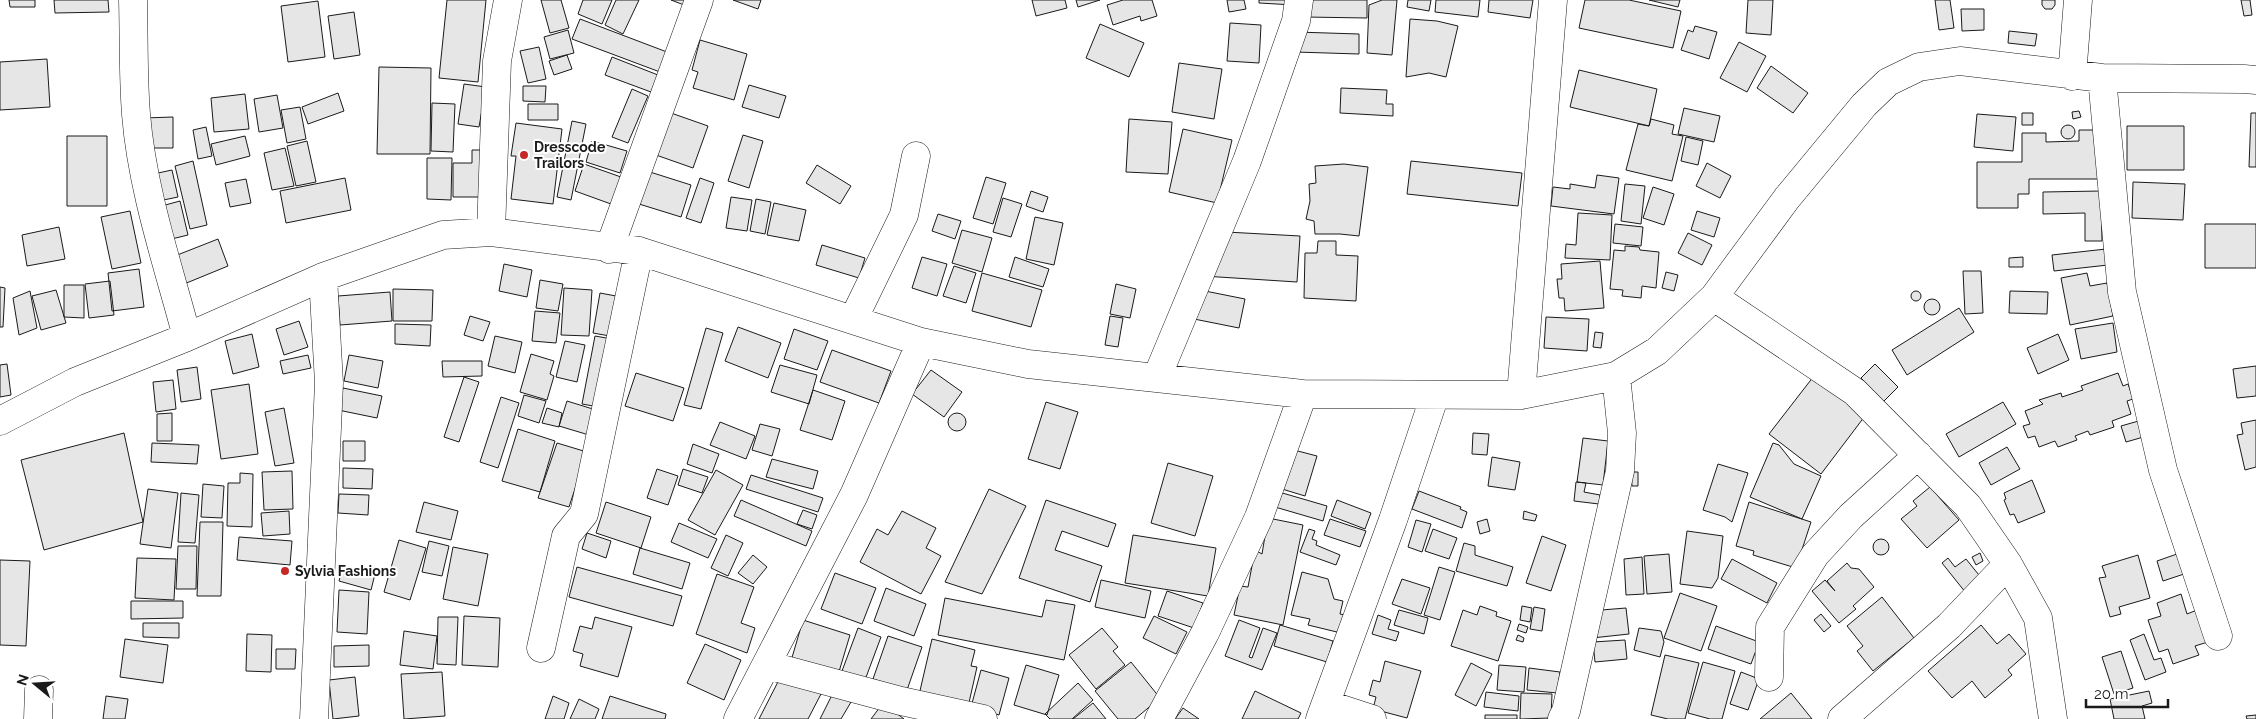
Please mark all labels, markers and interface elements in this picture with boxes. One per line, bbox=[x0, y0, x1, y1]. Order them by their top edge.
place label: Dresscode Trailors bbox=[534, 139, 606, 171]
marker: Dresscode Trailors bbox=[518, 149, 530, 161]
place label: Sylvia Fashions bbox=[295, 563, 396, 579]
marker: Sylvia Fashions bbox=[279, 565, 291, 577]
north arrow bbox=[10, 659, 60, 709]
text: N bbox=[13, 672, 32, 688]
scale bar bbox=[2086, 676, 2168, 708]
text: 20 m bbox=[2094, 685, 2129, 703]

